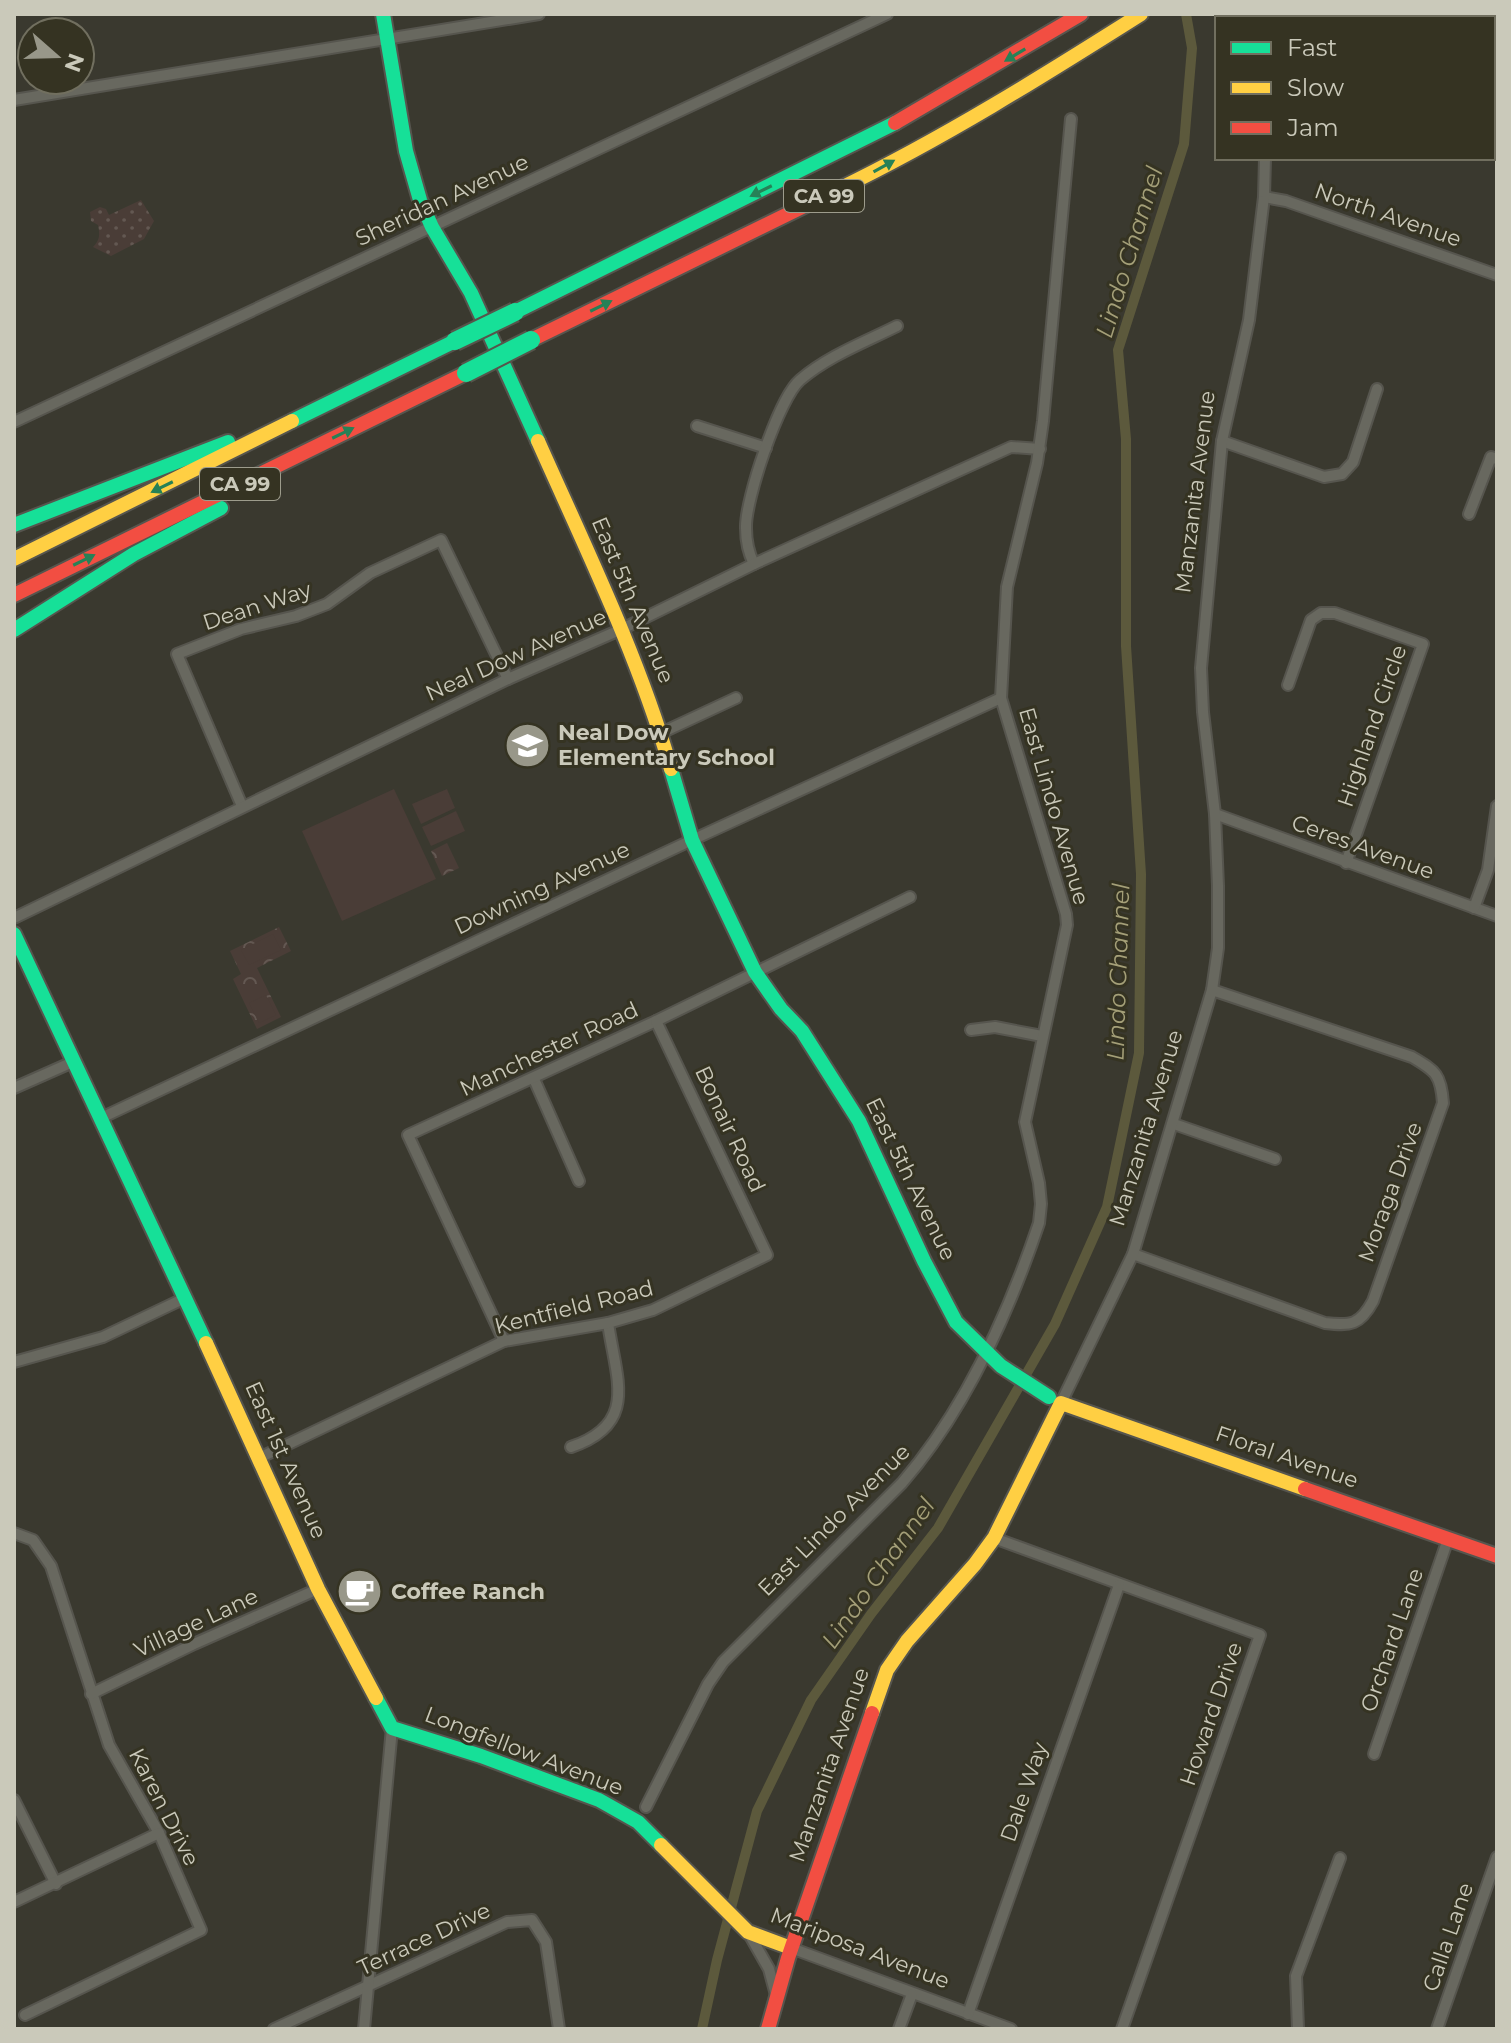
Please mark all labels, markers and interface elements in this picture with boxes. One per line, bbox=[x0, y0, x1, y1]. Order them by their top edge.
north arrow bbox=[16, 16, 96, 96]
legend bbox=[1215, 16, 1495, 160]
text: Fast bbox=[1287, 33, 1338, 62]
one-way arrow bbox=[1004, 48, 1026, 62]
text: N bbox=[59, 50, 90, 76]
text: Slow bbox=[1287, 73, 1344, 102]
text: Jam bbox=[1286, 113, 1339, 142]
street label: Sheridan Avenue bbox=[351, 148, 533, 252]
one-way arrow bbox=[873, 159, 896, 172]
water label: Lindo Channel bbox=[1089, 162, 1169, 341]
street label: North Avenue bbox=[1311, 177, 1465, 253]
road number: CA 99 bbox=[784, 180, 864, 212]
one-way arrow bbox=[750, 185, 773, 198]
one-way arrow bbox=[590, 299, 613, 313]
street label: Manzanita Avenue bbox=[1169, 389, 1221, 595]
one-way arrow bbox=[331, 426, 354, 440]
road number: CA 99 bbox=[200, 468, 280, 500]
one-way arrow bbox=[150, 480, 174, 494]
street label: East 5th Avenue bbox=[586, 513, 680, 687]
one-way arrow bbox=[72, 553, 96, 567]
street label: Dean Way bbox=[199, 576, 315, 636]
street label: Neal Dow Avenue bbox=[421, 603, 611, 707]
street label: Highland Circle bbox=[1332, 641, 1412, 811]
street label: East Lindo Avenue bbox=[1013, 704, 1095, 908]
place label: Neal Dow Elementary School bbox=[558, 719, 775, 771]
school or university icon: Neal Dow Elementary School bbox=[503, 721, 551, 769]
street label: Ceres Avenue bbox=[1288, 809, 1438, 885]
street label: Downing Avenue bbox=[450, 836, 634, 940]
water label: Lindo Channel bbox=[1100, 882, 1136, 1061]
street label: Manchester Road bbox=[455, 996, 643, 1102]
street label: Manzanita Avenue bbox=[1103, 1027, 1189, 1229]
street label: Bonair Road bbox=[689, 1062, 771, 1196]
street label: East 5th Avenue bbox=[860, 1093, 962, 1265]
street label: Moraga Drive bbox=[1352, 1118, 1428, 1266]
street label: Kentfield Road bbox=[492, 1274, 656, 1340]
street label: East 1st Avenue bbox=[239, 1377, 333, 1543]
street label: Floral Avenue bbox=[1212, 1420, 1362, 1494]
street label: East Lindo Avenue bbox=[752, 1438, 916, 1602]
water label: Lindo Channel bbox=[815, 1492, 941, 1654]
street label: Orchard Lane bbox=[1355, 1565, 1429, 1715]
cafe icon: Coffee Ranch bbox=[336, 1567, 384, 1615]
place label: Coffee Ranch bbox=[391, 1578, 545, 1605]
street label: Village Lane bbox=[130, 1582, 262, 1664]
street label: Howard Drive bbox=[1174, 1639, 1248, 1789]
street label: Manzanita Avenue bbox=[783, 1664, 875, 1866]
street label: Longfellow Avenue bbox=[421, 1701, 627, 1801]
street label: Dale Way bbox=[994, 1738, 1054, 1845]
street label: Karen Drive bbox=[123, 1744, 205, 1870]
street label: Calla Lane bbox=[1417, 1879, 1479, 1995]
street label: Terrace Drive bbox=[353, 1897, 495, 1981]
street label: Mariposa Avenue bbox=[767, 1901, 953, 1995]

